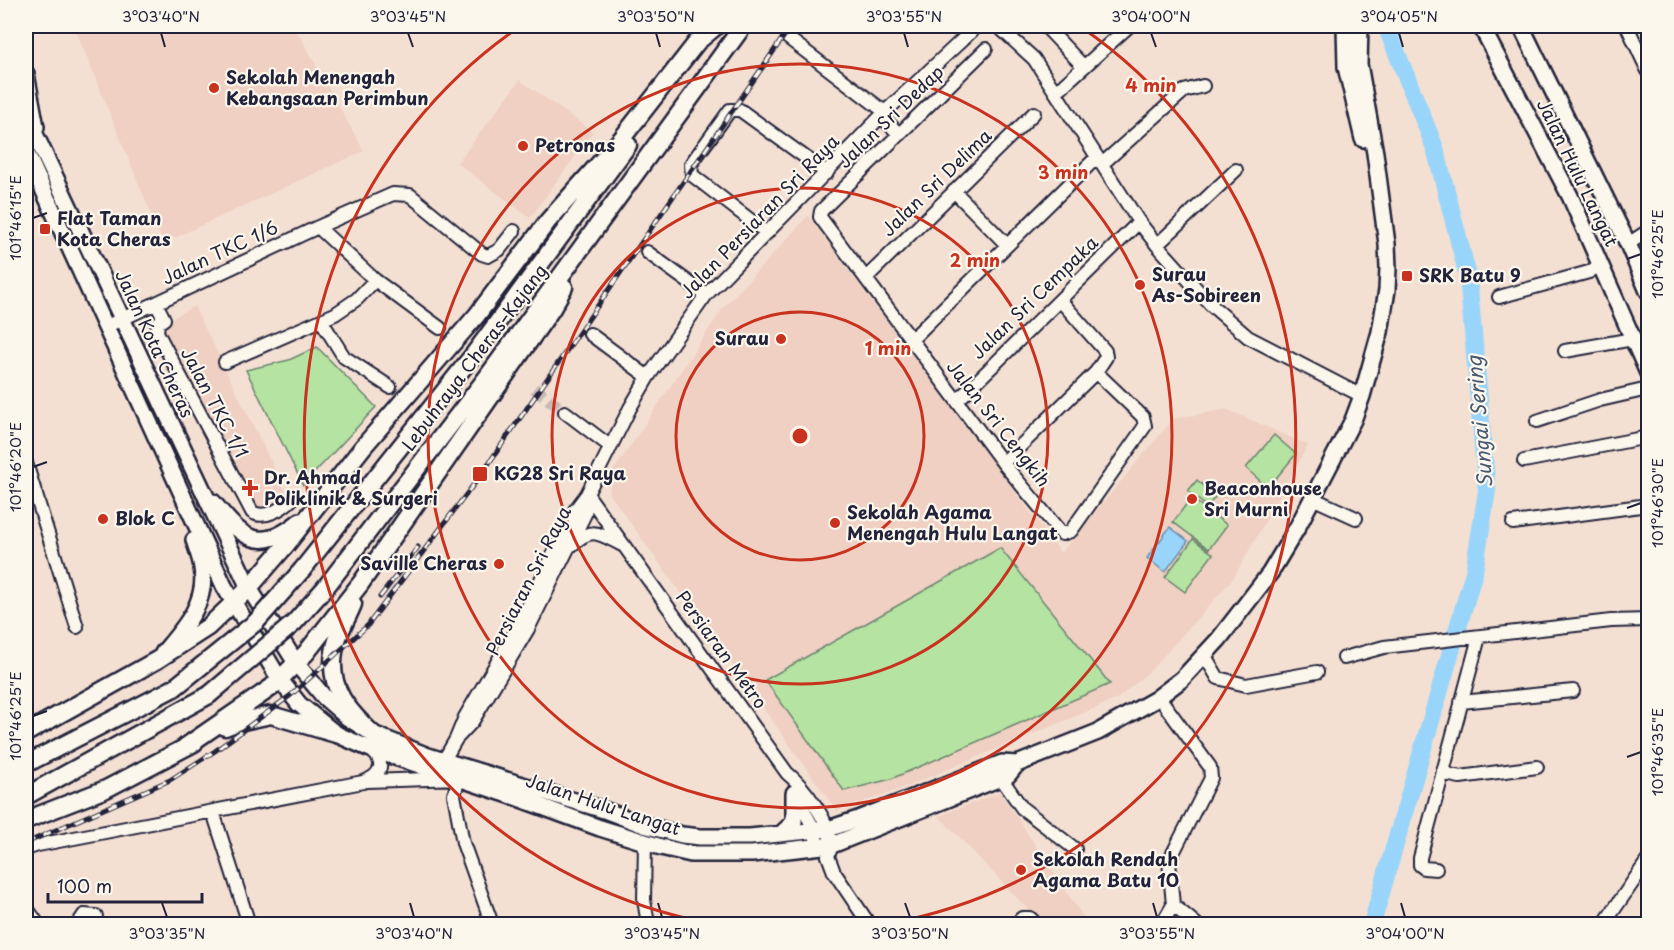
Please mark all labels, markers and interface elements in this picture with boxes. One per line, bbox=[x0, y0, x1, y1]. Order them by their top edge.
text: 3°03'40"N bbox=[122, 4, 200, 27]
text: 3°03'45"N bbox=[370, 4, 446, 27]
text: 3°03'50"N bbox=[617, 4, 695, 27]
text: 3°03'55"N bbox=[866, 4, 942, 27]
text: 3°04'00"N bbox=[1111, 4, 1191, 27]
text: 3°04'05"N bbox=[1360, 4, 1438, 27]
street label: Jalan Sri Dedap bbox=[831, 58, 949, 174]
place label: Sekolah Menengah Kebangsaan Perimbun bbox=[226, 63, 428, 111]
text: 4 min bbox=[1125, 71, 1177, 98]
marker: Sekolah Menengah Kebangsaan Perimbun bbox=[207, 81, 221, 95]
street label: Jalan Hulu Langat bbox=[1531, 94, 1626, 251]
street label: Jalan Sri Delima bbox=[875, 122, 998, 242]
street label: Jalan Persiaran Sri Raya bbox=[673, 127, 845, 304]
place label: Petronas bbox=[535, 131, 615, 158]
marker: Petronas bbox=[516, 139, 530, 153]
text: 3 min bbox=[1038, 158, 1088, 185]
text: 101°46'15"E bbox=[3, 175, 26, 261]
place label: Flat Taman Kota Cheras bbox=[57, 204, 171, 252]
text: 101°46'25"E bbox=[1645, 209, 1668, 299]
street label: Jalan TKC 1/6 bbox=[157, 213, 282, 290]
marker: Flat Taman Kota Cheras bbox=[38, 222, 52, 236]
street label: Jalan Sri Cempaka bbox=[964, 229, 1104, 365]
text: 2 min bbox=[950, 246, 1000, 273]
street label: Lebuhraya Cheras–Kajang bbox=[395, 258, 553, 456]
place label: Surau As-Sobireen bbox=[1152, 260, 1261, 308]
place label: SRK Batu 9 bbox=[1419, 261, 1521, 288]
street label: Jalan Kota Cheras bbox=[109, 265, 202, 422]
marker: SRK Batu 9 bbox=[1400, 269, 1414, 283]
marker: Surau As-Sobireen bbox=[1133, 278, 1147, 292]
place label: Surau bbox=[715, 324, 769, 351]
marker: Surau bbox=[774, 332, 788, 346]
text: 1 min bbox=[865, 334, 911, 361]
street label: Jalan TKC 1/1 bbox=[175, 342, 256, 462]
street label: Jalan Sri Cengkih bbox=[941, 354, 1057, 492]
water label: Sungai Sering bbox=[1458, 354, 1500, 489]
text: 101°46'20"E bbox=[3, 422, 26, 512]
centre of rings bbox=[790, 426, 810, 446]
text: 101°46'30"E bbox=[1645, 458, 1668, 548]
place label: KG28 Sri Raya bbox=[494, 459, 627, 486]
place label: Dr. Ahmad Poliklinik & Surgeri bbox=[264, 463, 438, 511]
marker: KG28 Sri Raya bbox=[471, 465, 489, 483]
place label: Beaconhouse Sri Murni bbox=[1204, 474, 1322, 522]
marker: Dr. Ahmad Poliklinik & Surgeri bbox=[241, 479, 259, 497]
marker: Beaconhouse Sri Murni bbox=[1185, 492, 1199, 506]
place label: Sekolah Agama Menengah Hulu Langat bbox=[847, 498, 1058, 546]
street label: Persiaran Sri Raya bbox=[478, 500, 577, 660]
place label: Blok C bbox=[115, 504, 175, 531]
marker: Blok C bbox=[96, 512, 110, 526]
marker: Sekolah Agama Menengah Hulu Langat bbox=[828, 516, 842, 530]
place label: Saville Cheras bbox=[360, 549, 487, 576]
marker: Saville Cheras bbox=[492, 557, 506, 571]
street label: Persiaran Metro bbox=[670, 584, 774, 714]
text: 101°46'25"E bbox=[3, 671, 26, 761]
text: 101°46'35"E bbox=[1645, 708, 1668, 796]
street label: Jalan Hulu Langat bbox=[523, 766, 684, 841]
place label: Sekolah Rendah Agama Batu 10 bbox=[1033, 845, 1179, 893]
marker: Sekolah Rendah Agama Batu 10 bbox=[1014, 863, 1028, 877]
scale bar bbox=[48, 866, 202, 904]
text: 100 m bbox=[57, 872, 112, 899]
text: 3°03'35"N bbox=[129, 921, 205, 944]
text: 3°03'40"N bbox=[375, 921, 453, 944]
text: 3°03'45"N bbox=[624, 921, 700, 944]
text: 3°03'50"N bbox=[871, 921, 949, 944]
text: 3°03'55"N bbox=[1119, 921, 1195, 944]
text: 3°04'00"N bbox=[1365, 921, 1445, 944]

